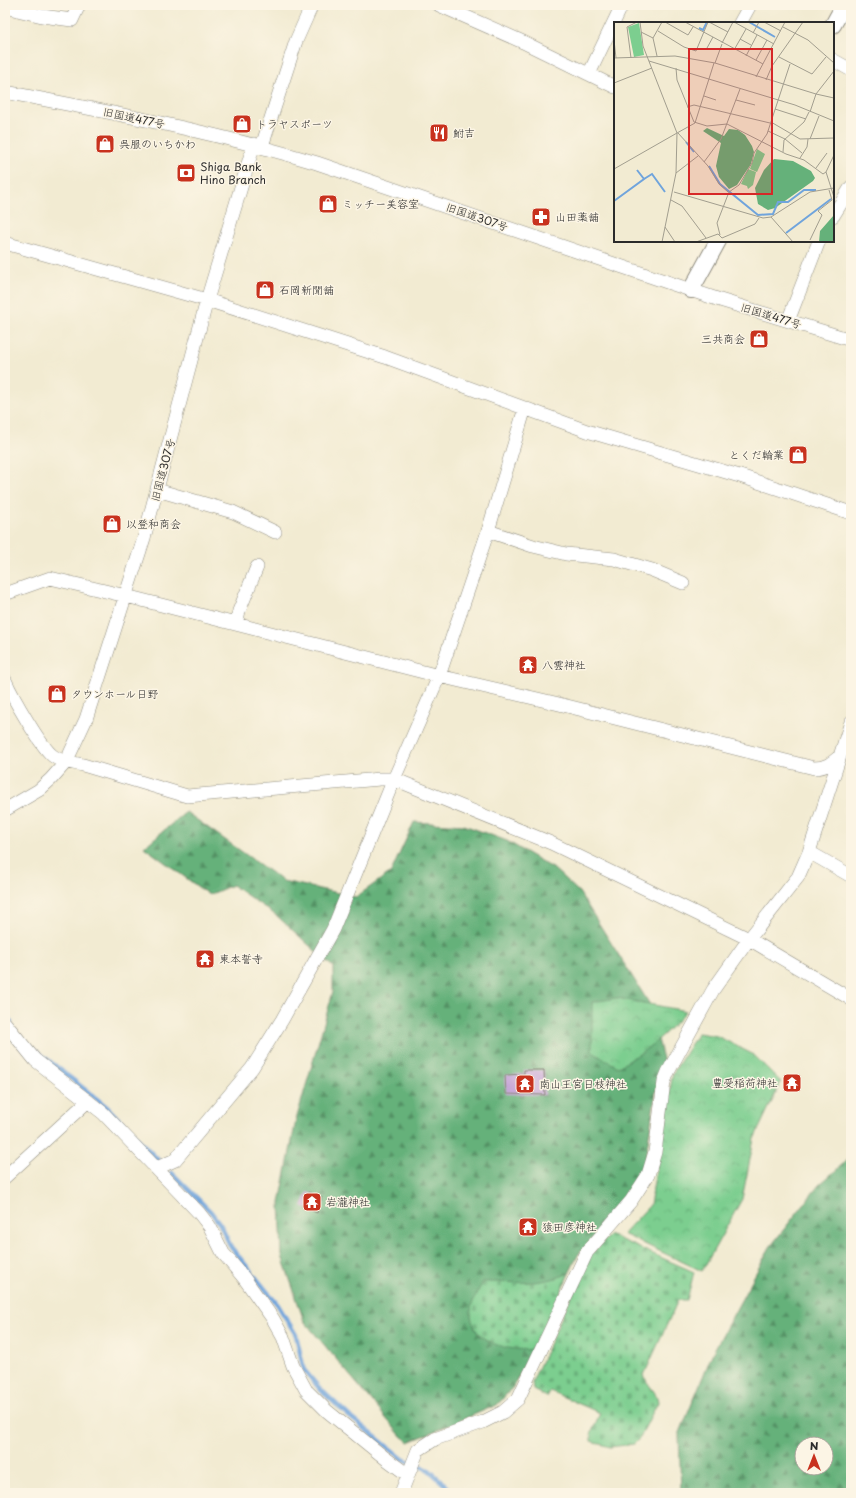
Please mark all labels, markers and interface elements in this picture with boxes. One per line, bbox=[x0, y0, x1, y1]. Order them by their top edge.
inset map bbox=[614, 22, 834, 242]
street label: 旧国道477号 bbox=[101, 103, 167, 132]
shop icon: トラヤスポーツ bbox=[231, 113, 253, 135]
place label: トラヤスポーツ bbox=[256, 115, 333, 132]
restaurant icon: 鮒吉 bbox=[428, 122, 450, 144]
place label: 鮒吉 bbox=[453, 124, 475, 141]
shop icon: 呉服のいちかわ bbox=[94, 133, 116, 155]
place label: 呉服のいちかわ bbox=[119, 135, 196, 152]
place label: Shiga Bank Hino Branch bbox=[200, 158, 266, 188]
bank icon: Shiga Bank Hino Branch bbox=[175, 162, 197, 184]
shop icon: ミッチー美容室 bbox=[317, 193, 339, 215]
place label: ミッチー美容室 bbox=[342, 195, 419, 212]
street label: 旧国道307号 bbox=[444, 198, 511, 235]
pharmacy icon: 山田薬舗 bbox=[530, 206, 552, 228]
place label: 山田薬舗 bbox=[555, 208, 599, 225]
shop icon: 石岡新聞舗 bbox=[254, 279, 276, 301]
place label: 石岡新聞舗 bbox=[279, 281, 334, 298]
street label: 旧国道477号 bbox=[738, 298, 804, 333]
shop icon: 三共商会 bbox=[748, 328, 770, 350]
place label: 三共商会 bbox=[701, 330, 745, 347]
street label: 旧国道307号 bbox=[146, 436, 179, 504]
shop icon: とくだ輪業 bbox=[787, 444, 809, 466]
place label: とくだ輪業 bbox=[729, 446, 784, 463]
shop icon: 以登和商会 bbox=[101, 513, 123, 535]
place label: 以登和商会 bbox=[126, 515, 181, 532]
temple icon: 八雲神社 bbox=[517, 654, 539, 676]
place label: 八雲神社 bbox=[542, 656, 586, 673]
shop icon: タウンホール日野 bbox=[46, 683, 68, 705]
place label: タウンホール日野 bbox=[71, 685, 158, 702]
temple icon: 東本誓寺 bbox=[194, 948, 216, 970]
place label: 東本誓寺 bbox=[219, 950, 263, 967]
temple icon: 豊受稲荷神社 bbox=[781, 1072, 803, 1094]
temple icon: 南山王宮日枝神社 bbox=[514, 1073, 536, 1095]
place label: 豊受稲荷神社 bbox=[712, 1074, 778, 1091]
place label: 南山王宮日枝神社 bbox=[539, 1075, 627, 1092]
temple icon: 岩瀧神社 bbox=[301, 1191, 323, 1213]
place label: 岩瀧神社 bbox=[326, 1193, 370, 1210]
temple icon: 猿田彦神社 bbox=[517, 1216, 539, 1238]
place label: 猿田彦神社 bbox=[542, 1218, 597, 1235]
north arrow bbox=[794, 1436, 834, 1476]
text: N bbox=[810, 1437, 819, 1454]

